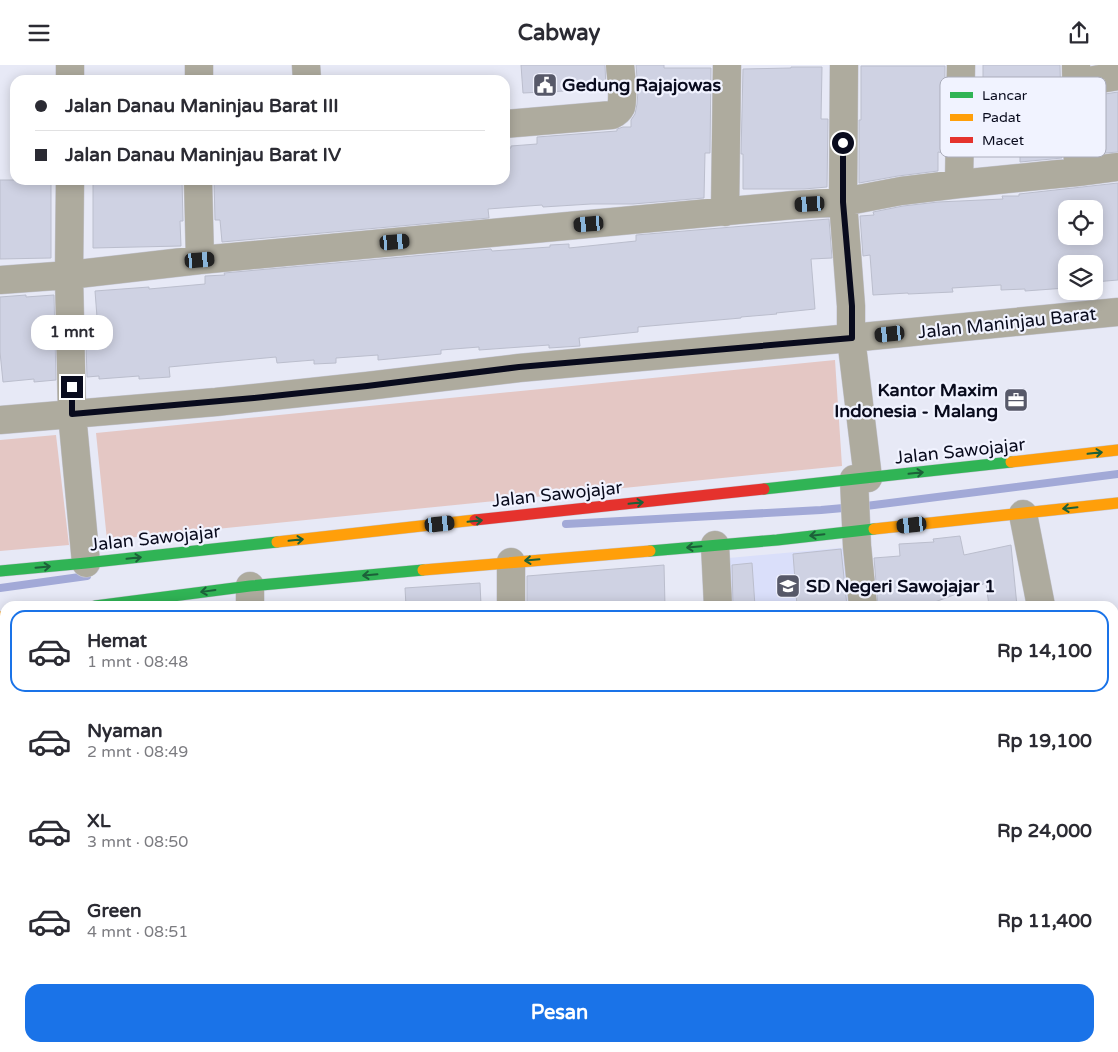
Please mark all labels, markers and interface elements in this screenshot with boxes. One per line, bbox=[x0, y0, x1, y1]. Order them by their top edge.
icon: menu bbox=[25, 19, 53, 47]
icon: share bbox=[1065, 19, 1093, 47]
text: Cabway bbox=[518, 20, 600, 46]
public building icon: Gedung Rajajowas bbox=[532, 72, 558, 98]
place label: Gedung Rajajowas bbox=[562, 74, 721, 96]
legend bbox=[940, 77, 1106, 157]
text: Lancar bbox=[982, 87, 1028, 104]
text: Jalan Danau Maninjau Barat III bbox=[65, 95, 339, 117]
text: Padat bbox=[982, 109, 1021, 126]
route start bbox=[832, 132, 854, 154]
text: Macet bbox=[982, 132, 1025, 149]
text: Jalan Danau Maninjau Barat IV bbox=[65, 144, 341, 166]
car bbox=[794, 196, 825, 212]
map controls bbox=[1058, 200, 1103, 300]
button: locate bbox=[1058, 200, 1103, 245]
car bbox=[573, 215, 604, 233]
car bbox=[379, 233, 410, 251]
car bbox=[184, 251, 215, 269]
button: layers bbox=[1058, 255, 1103, 300]
street label: Jalan Maninjau Barat bbox=[917, 303, 1097, 343]
callout: 1 mnt bbox=[31, 315, 113, 349]
text: 1 mnt bbox=[50, 322, 94, 342]
car bbox=[874, 325, 905, 343]
route end bbox=[61, 376, 83, 398]
place label: Kantor Maxim Indonesia - Malang bbox=[834, 379, 998, 422]
office icon: Kantor Maxim Indonesia - Malang bbox=[1003, 387, 1029, 413]
street label: Jalan Sawojajar bbox=[894, 433, 1026, 469]
one-way arrow bbox=[1087, 448, 1103, 458]
one-way arrow bbox=[908, 468, 924, 478]
street label: Jalan Sawojajar bbox=[491, 476, 623, 512]
one-way arrow bbox=[628, 498, 644, 508]
one-way arrow bbox=[1062, 504, 1078, 513]
car bbox=[424, 515, 455, 533]
one-way arrow bbox=[466, 516, 482, 526]
car bbox=[896, 516, 927, 534]
street label: Jalan Sawojajar bbox=[89, 520, 221, 556]
one-way arrow bbox=[809, 530, 825, 540]
one-way arrow bbox=[287, 535, 303, 545]
one-way arrow bbox=[686, 542, 702, 552]
one-way arrow bbox=[126, 553, 142, 563]
one-way arrow bbox=[524, 556, 540, 565]
one-way arrow bbox=[35, 562, 51, 572]
one-way arrow bbox=[362, 570, 378, 579]
school or university icon: SD Negeri Sawojajar 1 bbox=[775, 573, 801, 599]
place label: SD Negeri Sawojajar 1 bbox=[806, 575, 996, 597]
one-way arrow bbox=[201, 587, 217, 597]
icon: car bbox=[27, 629, 72, 674]
text: Hemat bbox=[87, 630, 147, 652]
text: Rp 14,100 bbox=[997, 640, 1092, 662]
text: 1 mnt · 08:48 bbox=[87, 652, 188, 672]
icon: car bbox=[27, 719, 72, 764]
text: Nyaman bbox=[87, 720, 163, 742]
text: Rp 19,100 bbox=[997, 730, 1092, 752]
text: 2 mnt · 08:49 bbox=[87, 742, 188, 762]
icon: car bbox=[27, 809, 72, 854]
text: XL bbox=[87, 810, 111, 832]
text: Rp 24,000 bbox=[997, 820, 1092, 842]
text: 3 mnt · 08:50 bbox=[87, 832, 188, 852]
icon: car bbox=[27, 899, 72, 944]
text: Green bbox=[87, 900, 141, 922]
text: Rp 11,400 bbox=[997, 910, 1092, 932]
text: 4 mnt · 08:51 bbox=[87, 922, 188, 942]
button: Pesan bbox=[25, 984, 1094, 1042]

